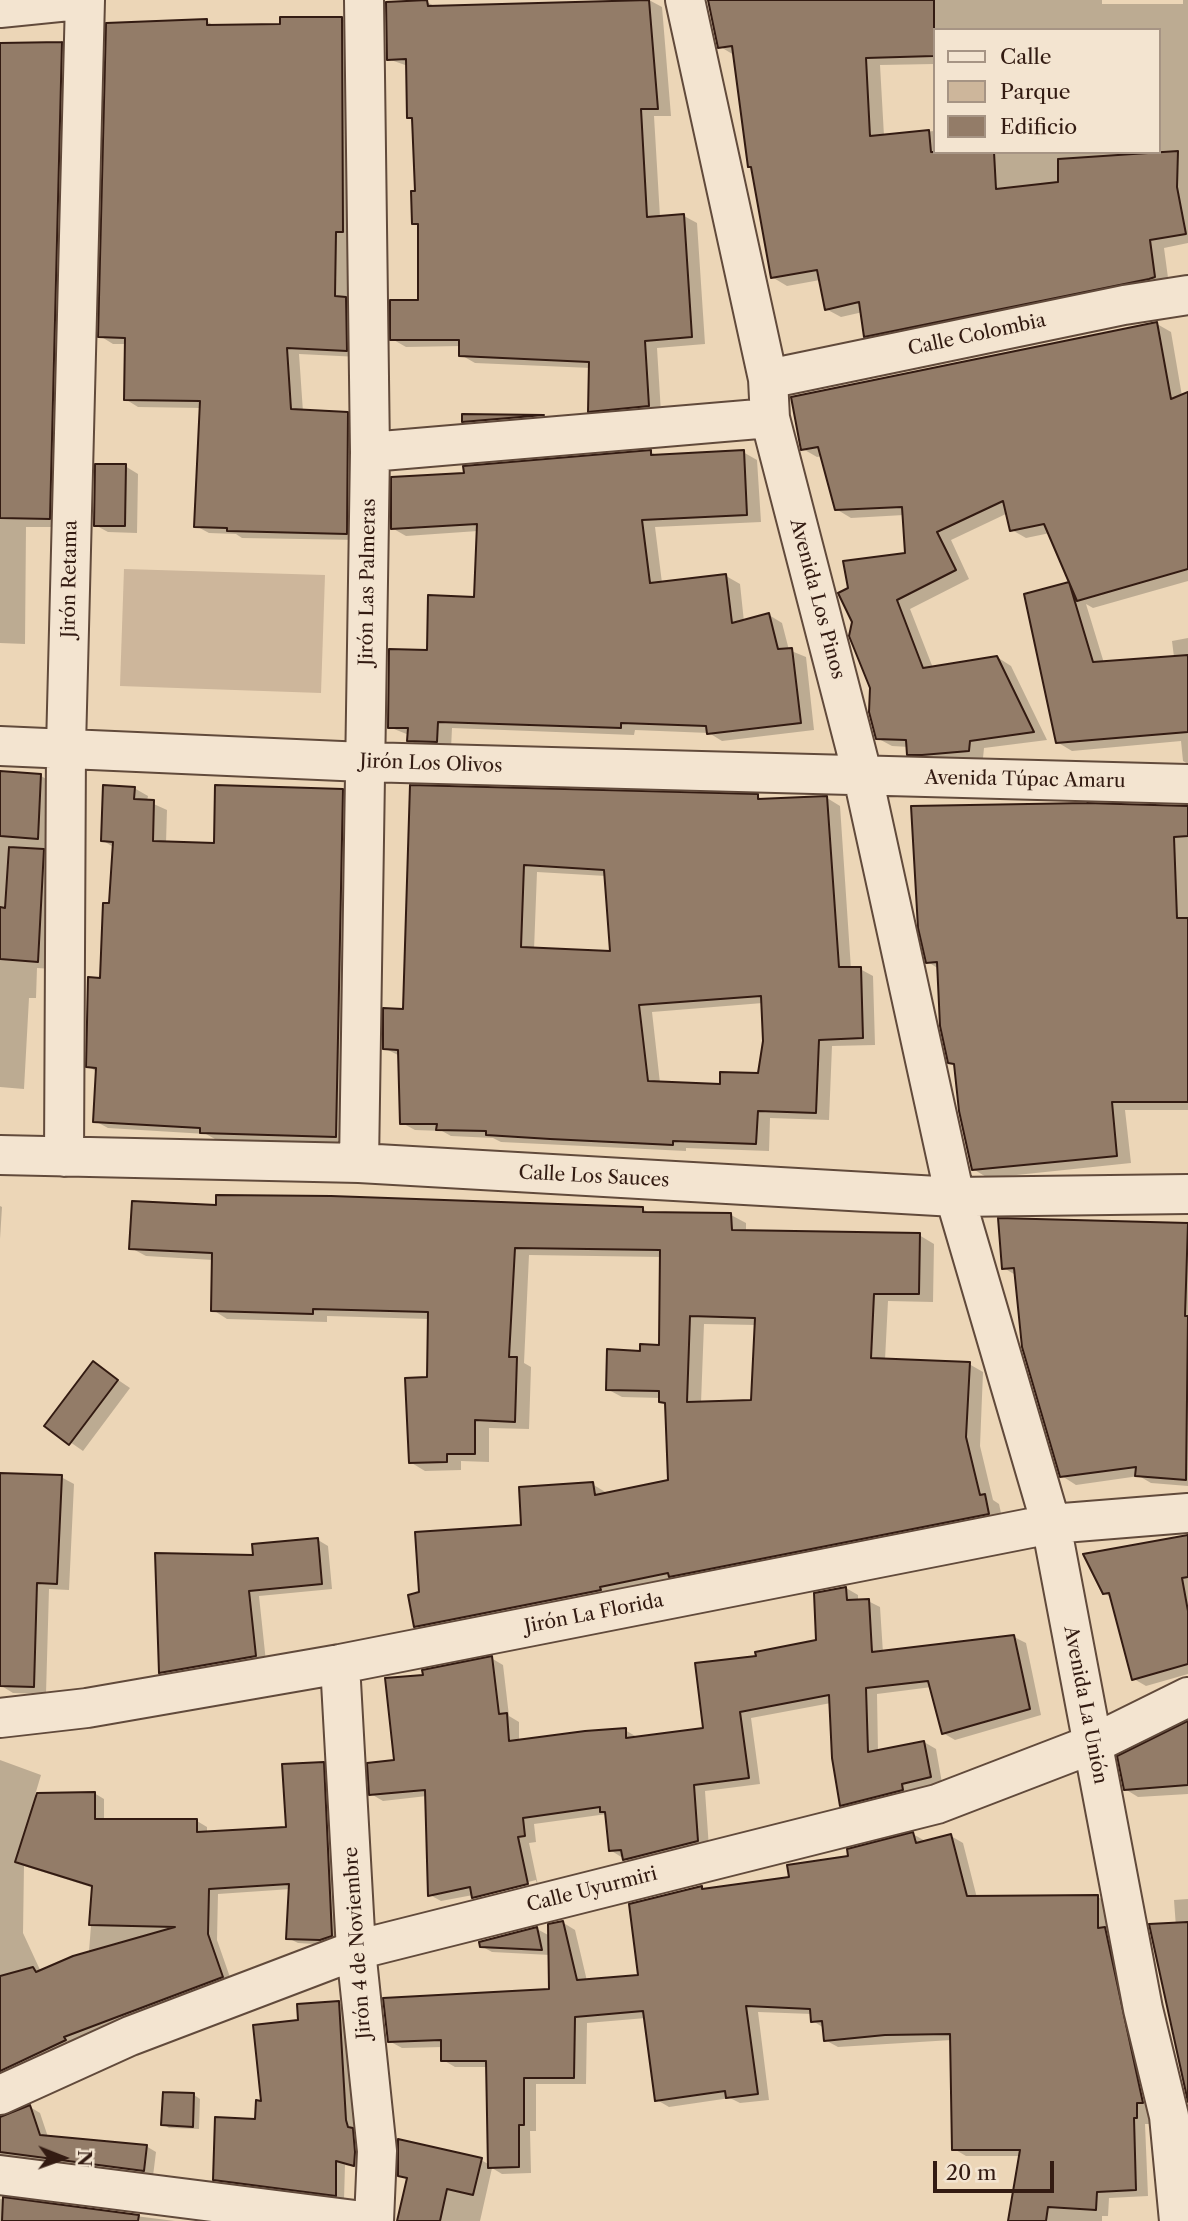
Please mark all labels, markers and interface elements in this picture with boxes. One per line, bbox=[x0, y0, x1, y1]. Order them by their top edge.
legend bbox=[932, 28, 1160, 154]
text: Calle bbox=[1000, 44, 1052, 69]
text: Parque bbox=[1000, 79, 1071, 104]
text: Edificio bbox=[1000, 114, 1077, 139]
street label: Calle Colombia bbox=[906, 309, 1048, 361]
street label: Jirón Las Palmeras bbox=[355, 498, 381, 666]
street label: Avenida Los Pinos bbox=[785, 516, 849, 682]
street label: Jirón Retama bbox=[58, 520, 82, 638]
street label: Jirón Los Olivos bbox=[359, 750, 503, 778]
street label: Avenida Túpac Amaru bbox=[924, 767, 1126, 793]
street label: Calle Los Sauces bbox=[518, 1162, 670, 1192]
street label: Jirón La Florida bbox=[522, 1589, 666, 1639]
street label: Avenida La Unión bbox=[1058, 1624, 1112, 1786]
street label: Jirón 4 de Noviembre bbox=[340, 1846, 376, 2040]
street label: Calle Uyurmiri bbox=[525, 1863, 659, 1917]
north arrow bbox=[28, 2123, 98, 2193]
scale bar bbox=[936, 2148, 1057, 2192]
text: N bbox=[73, 2150, 96, 2167]
text: 20 m bbox=[946, 2160, 997, 2185]

